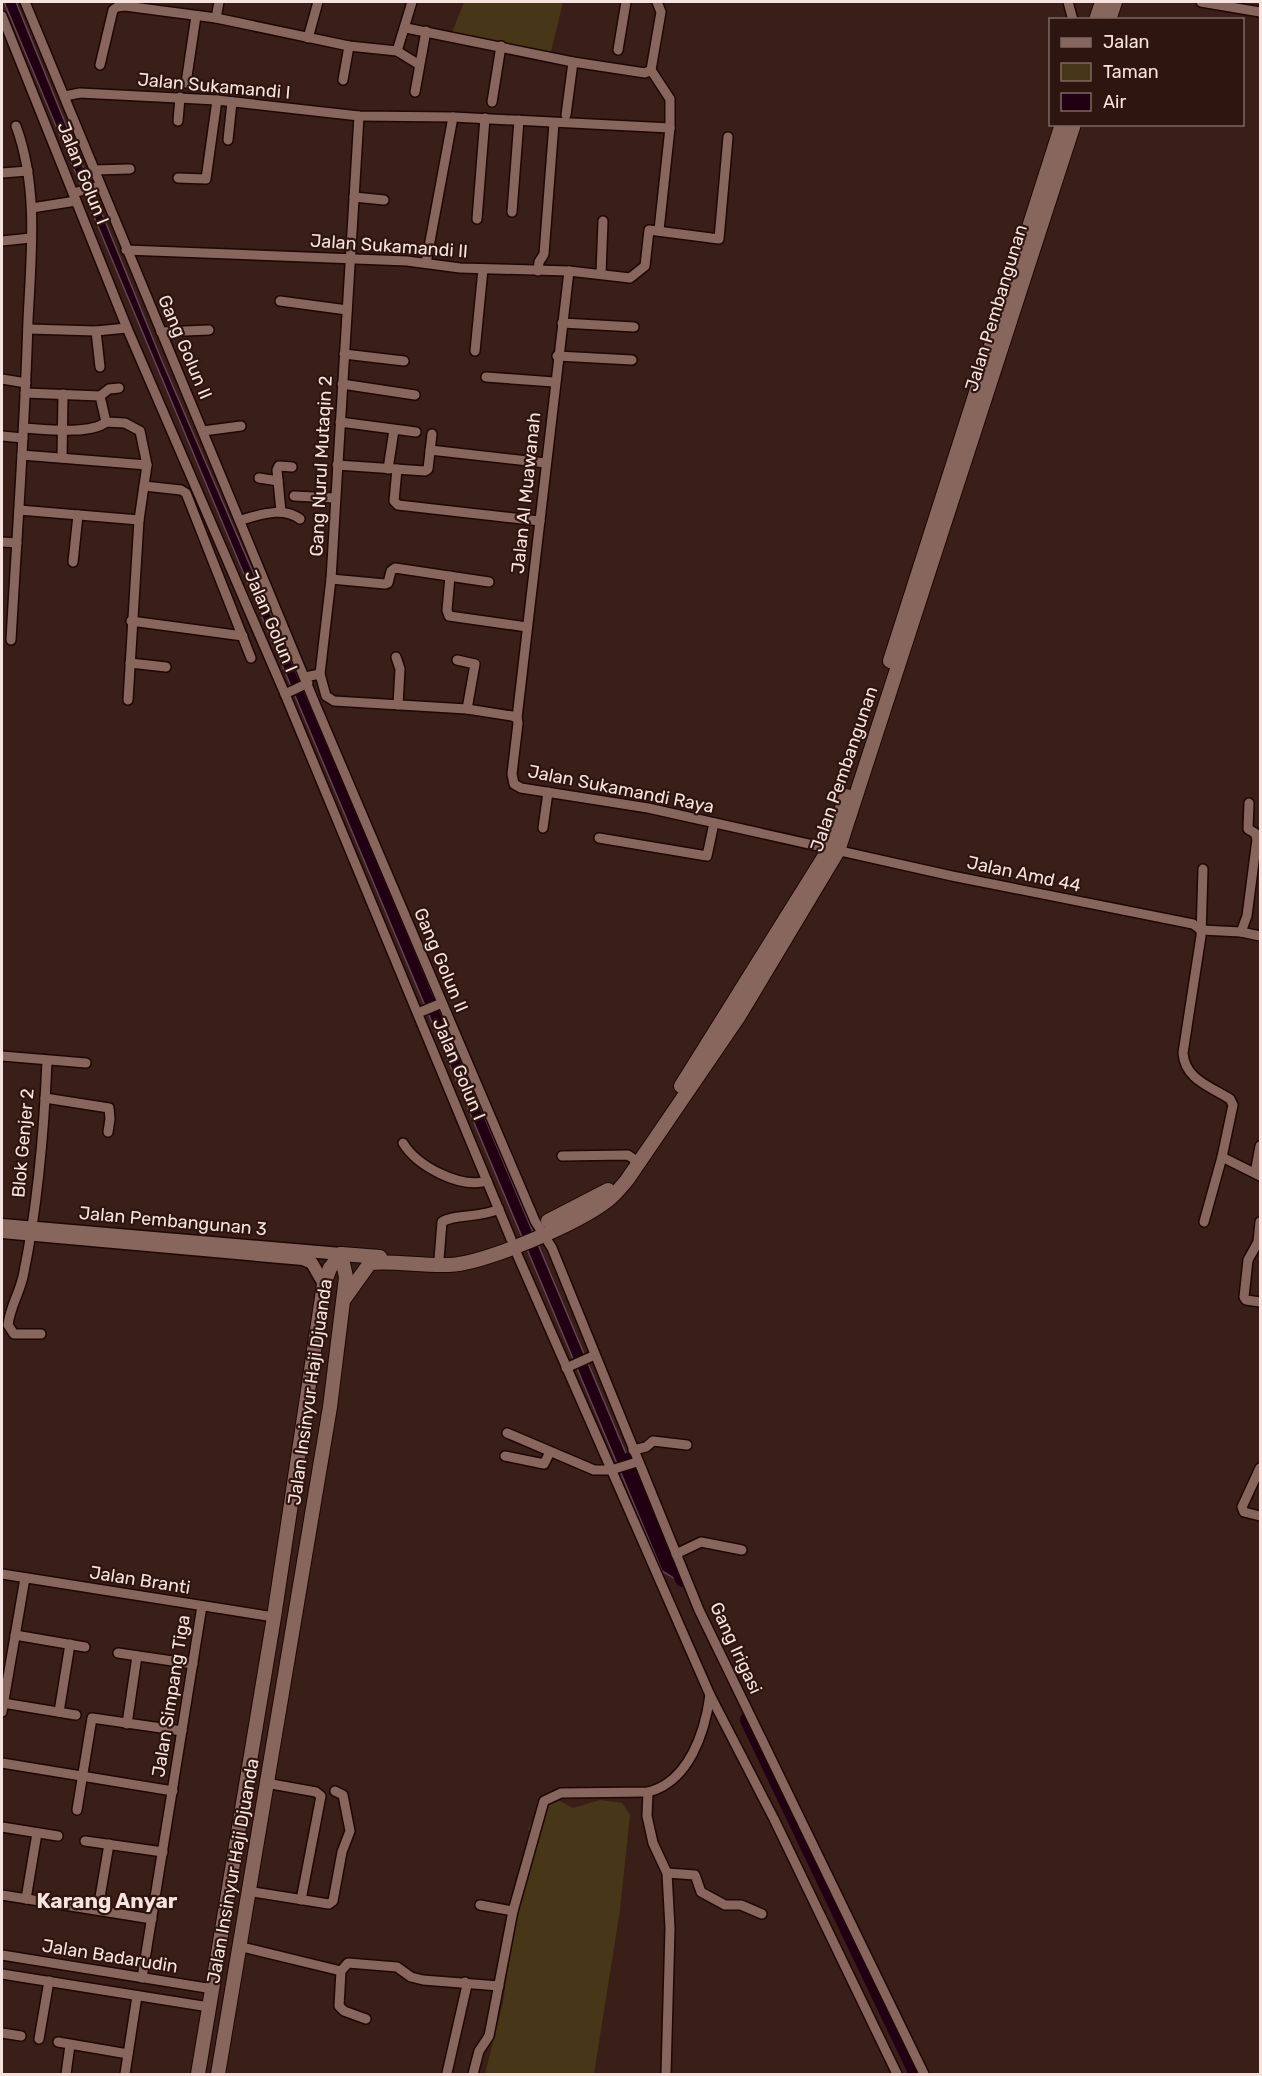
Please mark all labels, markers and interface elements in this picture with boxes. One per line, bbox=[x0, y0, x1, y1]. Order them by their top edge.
legend bbox=[1049, 18, 1244, 126]
text: Jalan bbox=[1103, 31, 1150, 53]
text: Taman bbox=[1103, 61, 1159, 83]
street label: Jalan Sukamandi I bbox=[137, 68, 291, 104]
text: Air bbox=[1103, 91, 1126, 113]
street label: Jalan Golun I bbox=[52, 118, 114, 228]
street label: Jalan Pembangunan bbox=[960, 222, 1032, 394]
street label: Jalan Sukamandi II bbox=[309, 230, 469, 262]
street label: Gang Golun II bbox=[153, 292, 217, 402]
street label: Gang Nurul Mutaqin 2 bbox=[305, 375, 337, 557]
street label: Jalan Al Muawanah bbox=[507, 411, 545, 575]
street label: Jalan Golun I bbox=[240, 567, 302, 675]
street label: Jalan Pembangunan bbox=[805, 683, 883, 855]
street label: Jalan Sukamandi Raya bbox=[526, 760, 716, 818]
street label: Jalan Amd 44 bbox=[965, 851, 1083, 897]
street label: Gang Golun II bbox=[409, 905, 473, 1015]
street label: Jalan Golun I bbox=[428, 1015, 490, 1123]
street label: Blok Genjer 2 bbox=[7, 1087, 39, 1199]
street label: Jalan Pembangunan 3 bbox=[78, 1202, 268, 1240]
street label: Jalan Insinyur Haji Djuanda bbox=[283, 1278, 337, 1506]
street label: Jalan Branti bbox=[88, 1561, 192, 1599]
street label: Gang Irigasi bbox=[705, 1599, 767, 1697]
street label: Jalan Simpang Tiga bbox=[147, 1613, 195, 1779]
street label: Jalan Insinyur Haji Djuanda bbox=[202, 1757, 264, 1985]
district label: Karang Anyar bbox=[37, 1888, 178, 1913]
street label: Jalan Badarudin bbox=[41, 1934, 179, 1978]

